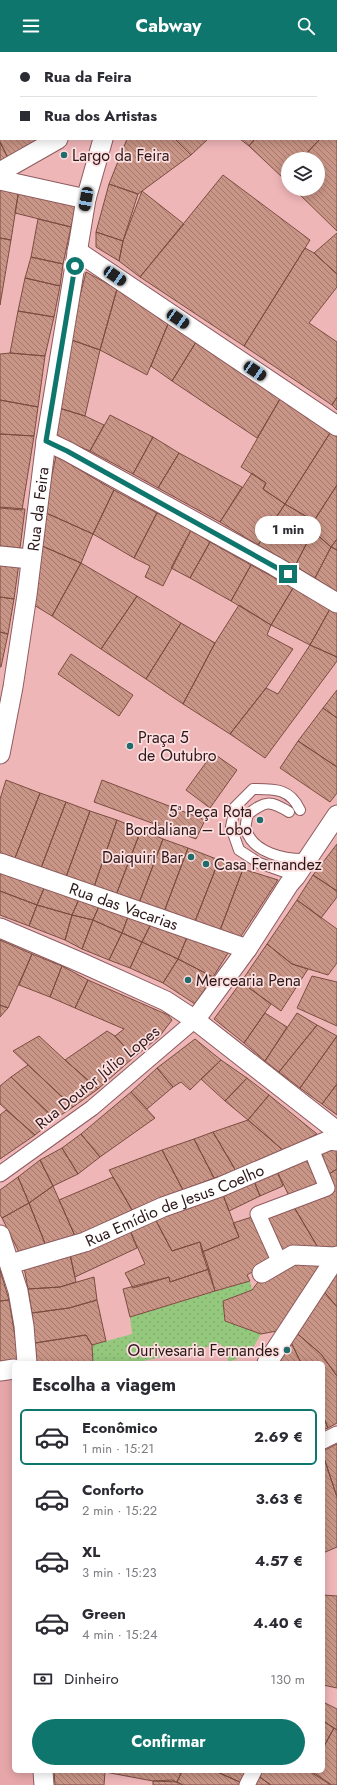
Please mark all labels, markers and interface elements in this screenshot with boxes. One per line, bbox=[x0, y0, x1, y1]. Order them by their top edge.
text: Cabway bbox=[136, 13, 201, 39]
icon: menu bbox=[20, 15, 42, 37]
icon: search bbox=[295, 15, 317, 37]
text: Rua da Feira bbox=[44, 66, 132, 88]
text: Rua dos Artistas bbox=[44, 105, 157, 127]
place label: Largo da Feira bbox=[72, 144, 170, 167]
marker: Largo da Feira bbox=[59, 150, 69, 160]
map controls bbox=[281, 152, 325, 196]
button: layers bbox=[281, 152, 325, 196]
car bbox=[78, 186, 94, 212]
route start bbox=[66, 257, 84, 275]
car bbox=[102, 264, 128, 288]
car bbox=[165, 307, 191, 331]
car bbox=[242, 359, 268, 383]
street label: Rua da Feira bbox=[22, 466, 55, 552]
callout: 1 min bbox=[255, 516, 321, 544]
text: 1 min bbox=[272, 520, 304, 539]
route end bbox=[279, 565, 297, 583]
place label: Praça 5 de Outubro bbox=[138, 726, 217, 767]
marker: Praça 5 de Outubro bbox=[125, 741, 135, 751]
place label: 5ª Peça Rota Bordaliana – Lobo bbox=[125, 800, 252, 841]
marker: 5ª Peça Rota Bordaliana – Lobo bbox=[255, 815, 265, 825]
place label: Daiquiri Bar bbox=[102, 846, 184, 869]
marker: Daiquiri Bar bbox=[186, 852, 196, 862]
place label: Casa Fernandez bbox=[214, 853, 322, 876]
marker: Casa Fernandez bbox=[201, 859, 211, 869]
street label: Rua das Vacarias bbox=[66, 877, 181, 936]
place label: Mercearia Pena bbox=[196, 969, 301, 992]
marker: Mercearia Pena bbox=[183, 975, 193, 985]
street label: Rua Doutor Júlio Lopes bbox=[30, 1020, 164, 1135]
street label: Rua Emídio de Jesus Coelho bbox=[82, 1158, 268, 1252]
place label: Ourivesaria Fernandes bbox=[127, 1339, 279, 1362]
marker: Ourivesaria Fernandes bbox=[282, 1345, 292, 1355]
text: Escolha a viagem bbox=[32, 1372, 176, 1398]
text: Econômico bbox=[82, 1417, 157, 1439]
icon: car bbox=[34, 1419, 70, 1455]
text: 2.69 € bbox=[254, 1426, 303, 1448]
text: 1 min · 15:21 bbox=[82, 1439, 154, 1458]
text: Conforto bbox=[82, 1479, 144, 1501]
icon: car bbox=[34, 1481, 70, 1517]
text: 3.63 € bbox=[255, 1488, 303, 1510]
text: 2 min · 15:22 bbox=[82, 1501, 157, 1520]
text: XL bbox=[82, 1541, 100, 1563]
icon: car bbox=[34, 1543, 70, 1579]
text: 4.57 € bbox=[255, 1550, 303, 1572]
text: 3 min · 15:23 bbox=[82, 1563, 157, 1582]
text: Green bbox=[82, 1603, 126, 1625]
icon: car bbox=[34, 1605, 70, 1641]
text: 4.40 € bbox=[253, 1612, 303, 1634]
text: 4 min · 15:24 bbox=[82, 1625, 158, 1644]
icon: cash bbox=[32, 1668, 54, 1690]
text: Dinheiro bbox=[64, 1668, 119, 1690]
text: 130 m bbox=[270, 1670, 305, 1689]
button: Confirmar bbox=[32, 1719, 305, 1765]

